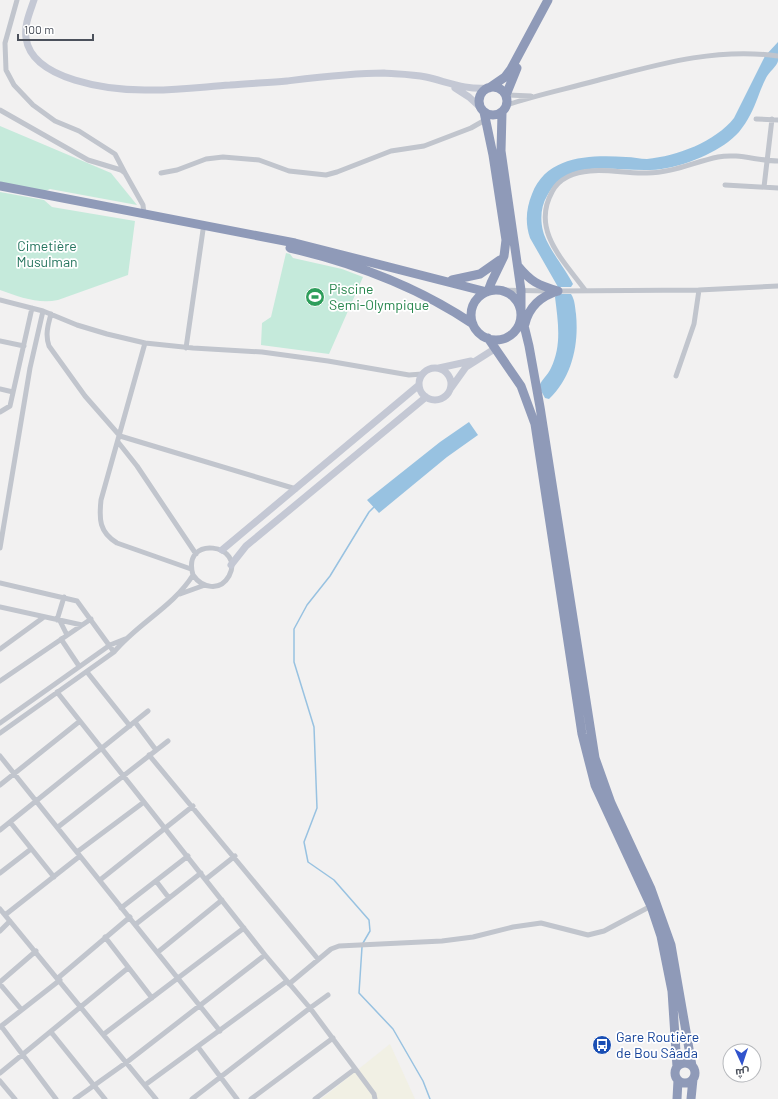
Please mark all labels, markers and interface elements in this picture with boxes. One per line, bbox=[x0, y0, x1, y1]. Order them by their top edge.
scale bar bbox=[18, 16, 93, 42]
text: 100 m bbox=[24, 22, 54, 36]
park label: Cimetière Musulman bbox=[16, 237, 78, 270]
place label: Piscine Semi-Olympique bbox=[329, 280, 429, 313]
sports icon: Piscine Semi-Olympique bbox=[304, 286, 326, 308]
place label: Gare Routière de Bou Sâada bbox=[616, 1028, 699, 1061]
bus stop icon: Gare Routière de Bou Sâada bbox=[591, 1034, 613, 1056]
north arrow bbox=[722, 1043, 762, 1083]
text: ش bbox=[735, 1066, 750, 1080]

